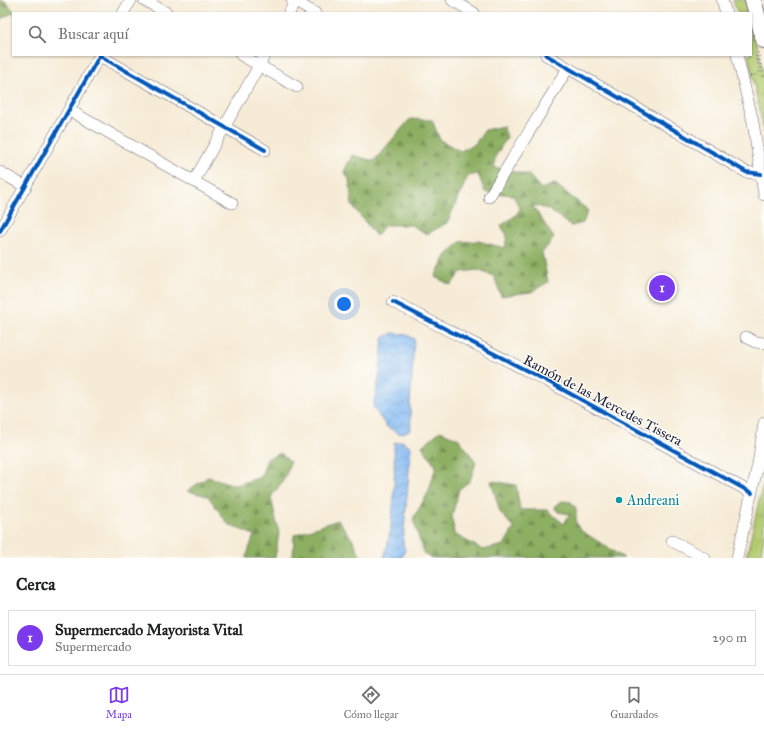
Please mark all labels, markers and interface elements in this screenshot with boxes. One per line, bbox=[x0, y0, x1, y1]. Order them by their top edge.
search box bbox=[12, 12, 752, 56]
icon: search bbox=[26, 23, 48, 45]
text: Buscar aquí bbox=[58, 25, 129, 43]
pin: 1 bbox=[649, 273, 675, 303]
your location bbox=[334, 294, 354, 314]
street label: Ramón de las Mercedes Tissera bbox=[520, 351, 685, 450]
place label: Andreani bbox=[626, 492, 680, 509]
marker: Andreani bbox=[614, 495, 624, 505]
text: Cerca bbox=[16, 574, 55, 595]
text: Supermercado Mayorista Vital bbox=[55, 621, 243, 639]
text: 1 bbox=[27, 630, 33, 646]
text: 290 m bbox=[712, 630, 747, 646]
text: Supermercado bbox=[55, 639, 131, 655]
tab: Mapa bbox=[106, 684, 132, 721]
tab: Cómo llegar bbox=[344, 684, 398, 721]
tab: Guardados bbox=[610, 684, 658, 721]

